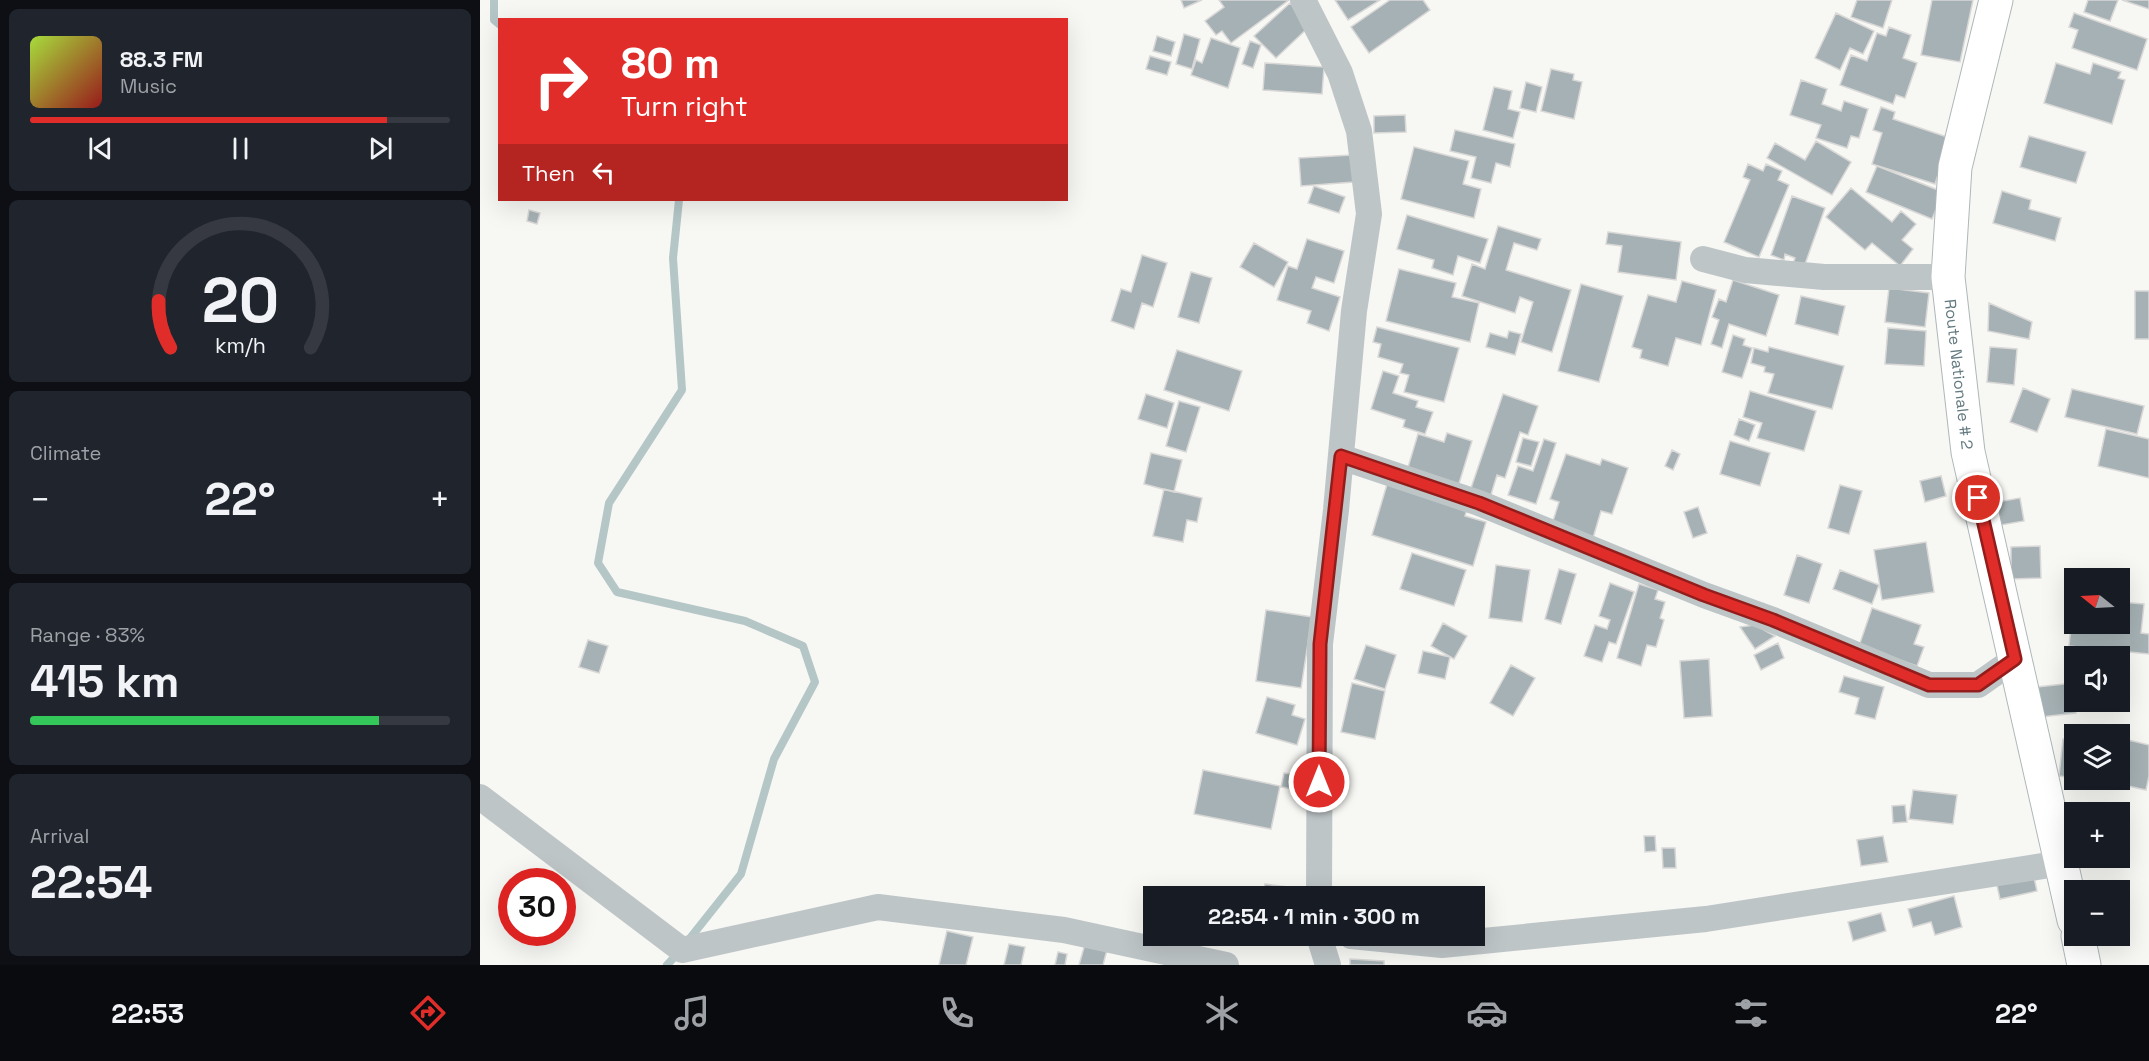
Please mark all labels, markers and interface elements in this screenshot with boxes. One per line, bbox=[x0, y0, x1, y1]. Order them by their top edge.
text: 80 m bbox=[621, 37, 720, 90]
icon: right bbox=[522, 42, 600, 120]
text: 88.3 FM bbox=[120, 45, 203, 73]
text: Music bbox=[120, 73, 177, 99]
text: Turn right bbox=[621, 89, 748, 124]
icon: previous bbox=[84, 132, 117, 165]
icon: pause bbox=[224, 132, 257, 165]
icon: next bbox=[364, 132, 397, 165]
icon: left bbox=[587, 156, 620, 189]
text: Then bbox=[522, 159, 575, 187]
text: 20 bbox=[201, 261, 279, 340]
street label: Route Nationale # 2 bbox=[1940, 298, 1978, 451]
text: km/h bbox=[214, 333, 266, 360]
text: Climate bbox=[30, 440, 101, 466]
text: 22° bbox=[204, 471, 276, 528]
pin bbox=[1952, 472, 2003, 523]
text: − bbox=[30, 479, 50, 521]
text: + bbox=[430, 479, 450, 521]
icon: arrive bbox=[1961, 481, 1994, 514]
north arrow bbox=[2064, 568, 2130, 634]
map controls bbox=[2064, 568, 2130, 946]
text: Range · 83% bbox=[30, 622, 145, 648]
button: sound bbox=[2064, 646, 2130, 712]
text: 415 km bbox=[30, 653, 180, 710]
button: layers bbox=[2064, 724, 2130, 790]
position arrow bbox=[1287, 750, 1351, 814]
button: + bbox=[2064, 802, 2130, 868]
text: Arrival bbox=[30, 823, 89, 849]
text: 22:54 bbox=[30, 854, 153, 911]
speed limit sign: 30 bbox=[498, 868, 576, 946]
button: − bbox=[2064, 880, 2130, 946]
text: 22:54 · 1 min · 300 m bbox=[1208, 902, 1420, 930]
icon: directions bbox=[407, 992, 449, 1034]
icon: music bbox=[671, 992, 713, 1034]
icon: phone bbox=[936, 992, 978, 1034]
icon: climate bbox=[1201, 992, 1243, 1034]
icon: car bbox=[1466, 992, 1508, 1034]
icon: filters bbox=[1730, 992, 1772, 1034]
text: 22:53 bbox=[111, 996, 184, 1031]
text: 22° bbox=[1995, 996, 2038, 1031]

